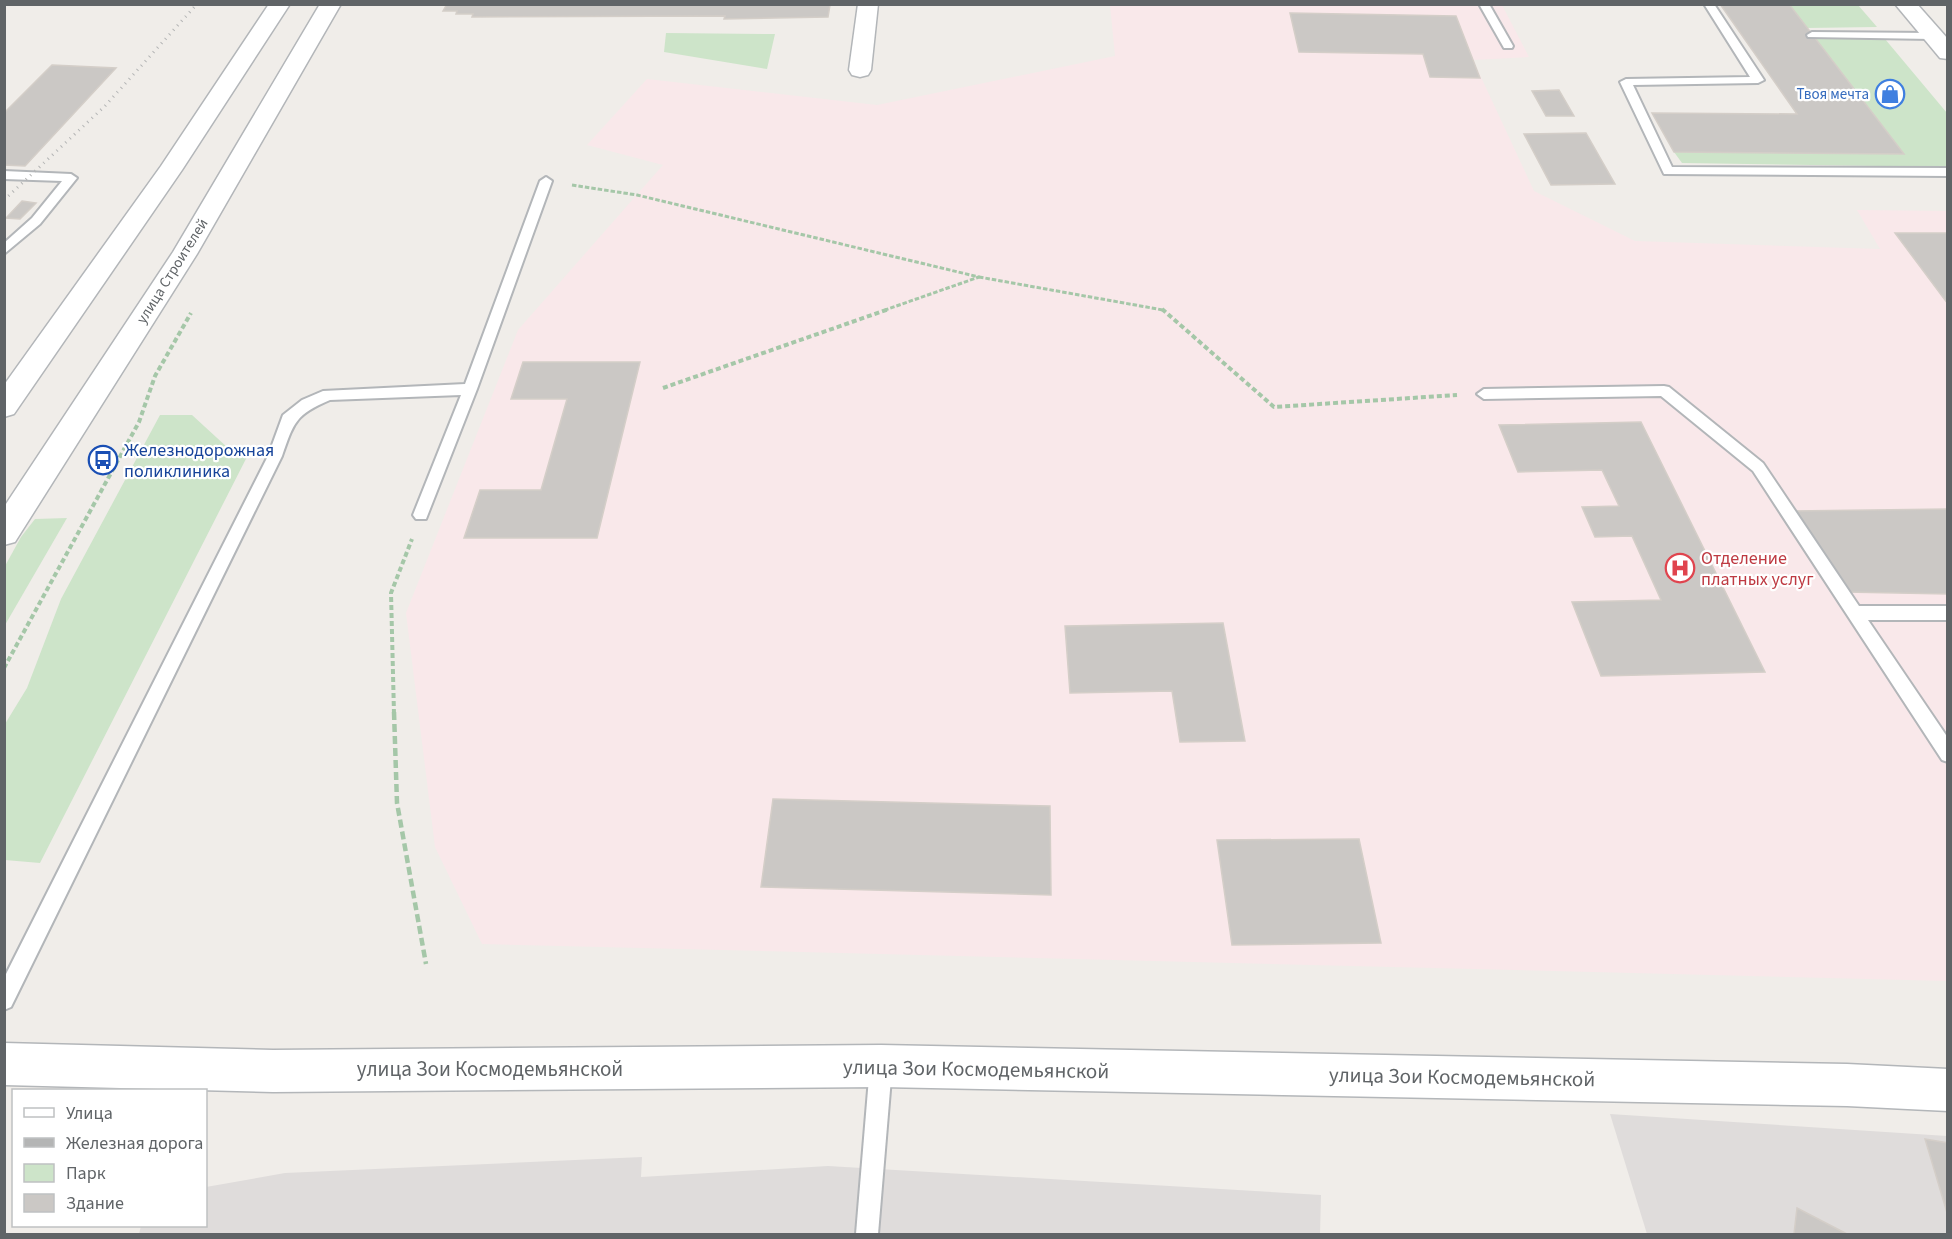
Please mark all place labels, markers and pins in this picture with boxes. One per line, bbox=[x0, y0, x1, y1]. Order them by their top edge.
shop icon: Твоя мечта bbox=[1874, 78, 1906, 110]
place label: Твоя мечта bbox=[1796, 84, 1869, 105]
place label: Железнодорожная поликлиника bbox=[124, 438, 274, 484]
bus stop icon: Железнодорожная поликлиника bbox=[87, 444, 119, 476]
place label: Отделение платных услуг bbox=[1701, 546, 1814, 592]
hospital icon: Отделение платных услуг bbox=[1664, 552, 1696, 584]

